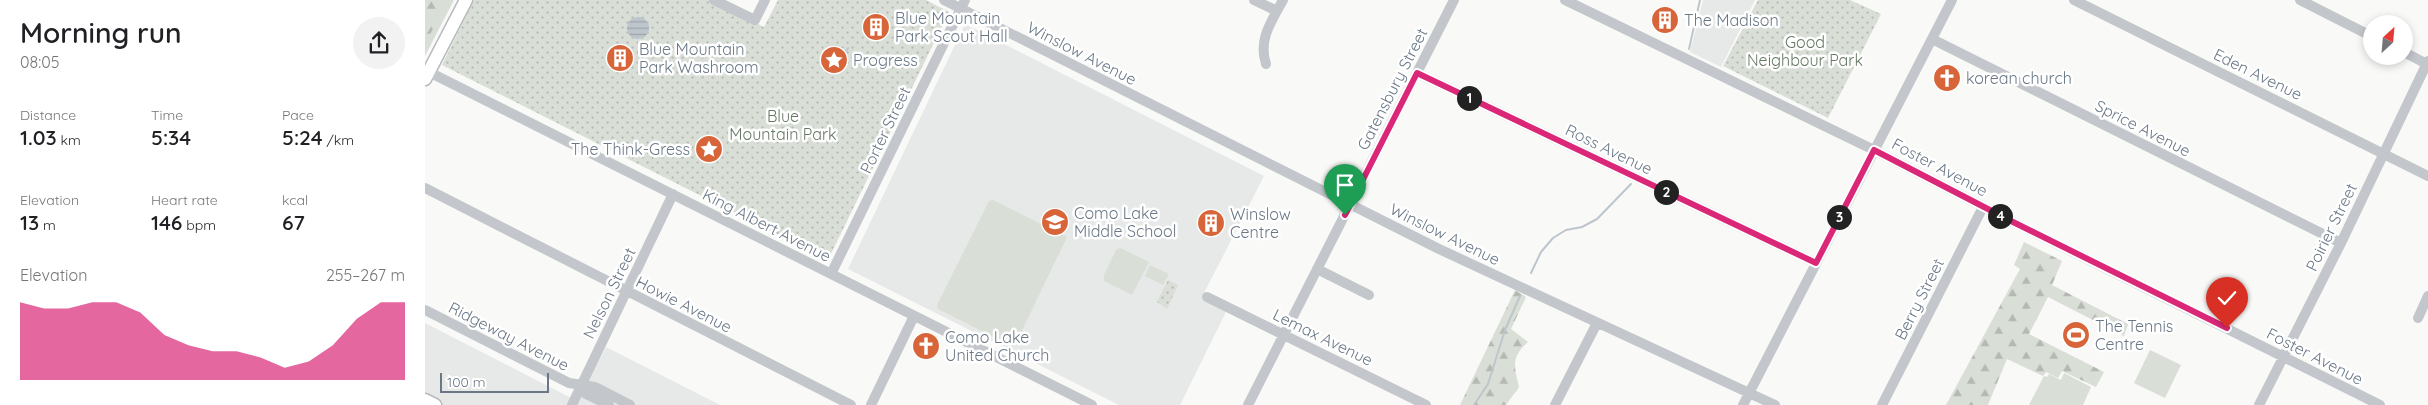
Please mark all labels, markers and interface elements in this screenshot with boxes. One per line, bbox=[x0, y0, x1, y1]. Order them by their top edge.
building icon: The Madison bbox=[1650, 5, 1680, 35]
place label: Blue Mountain Park Scout Hall bbox=[895, 8, 1008, 46]
place label: The Madison bbox=[1684, 10, 1779, 30]
building icon: Blue Mountain Park Scout Hall bbox=[861, 12, 891, 42]
text: Morning run bbox=[20, 15, 181, 50]
north arrow bbox=[2363, 15, 2413, 65]
map controls bbox=[2363, 15, 2413, 65]
button: share bbox=[353, 17, 405, 69]
street label: Winslow Avenue bbox=[1024, 17, 1140, 89]
street label: Gatensbury Street bbox=[1353, 25, 1431, 153]
park label: Good Neighbour Park bbox=[1747, 32, 1863, 70]
place label: Blue Mountain Park Washroom bbox=[639, 39, 759, 77]
building icon: Blue Mountain Park Washroom bbox=[605, 43, 635, 73]
street label: Eden Avenue bbox=[2210, 44, 2306, 104]
place icon: Progress bbox=[819, 45, 849, 75]
place label: Progress bbox=[853, 50, 918, 70]
text: 08:05 bbox=[20, 52, 59, 72]
church icon: korean church bbox=[1932, 63, 1962, 93]
place label: korean church bbox=[1966, 68, 2072, 88]
street label: Porter Street bbox=[855, 83, 915, 177]
pin: 1 bbox=[1457, 86, 1481, 110]
text: 1 bbox=[1467, 89, 1472, 107]
street label: Sprice Avenue bbox=[2092, 95, 2194, 161]
text: Distance bbox=[20, 106, 76, 124]
text: Time bbox=[151, 106, 183, 124]
text: Pace bbox=[282, 106, 314, 124]
park label: Blue Mountain Park bbox=[729, 106, 837, 144]
street label: Ross Avenue bbox=[1562, 119, 1656, 179]
text: 1.03 bbox=[20, 124, 57, 150]
text: 5:34 bbox=[151, 124, 191, 150]
text: 5:24 bbox=[282, 124, 323, 150]
text: km bbox=[57, 131, 81, 149]
text: /km bbox=[323, 131, 354, 149]
street label: Foster Avenue bbox=[1889, 133, 1991, 201]
place icon: The Think-Gress bbox=[694, 134, 724, 164]
place label: The Think-Gress bbox=[571, 139, 690, 159]
pin bbox=[1324, 164, 1366, 215]
icon: arrive bbox=[1331, 171, 1359, 199]
pin: 2 bbox=[1653, 180, 1679, 204]
street label: Poirier Street bbox=[2301, 180, 2361, 274]
text: 2 bbox=[1663, 183, 1670, 201]
street label: King Albert Avenue bbox=[700, 184, 834, 266]
text: Elevation bbox=[20, 191, 79, 209]
text: Heart rate bbox=[151, 191, 218, 209]
text: kcal bbox=[282, 191, 308, 209]
street label: Winslow Avenue bbox=[1387, 199, 1503, 269]
place label: Como Lake Middle School bbox=[1074, 203, 1176, 241]
place label: Winslow Centre bbox=[1230, 204, 1291, 242]
pin: 3 bbox=[1827, 204, 1851, 230]
pin: 4 bbox=[1987, 204, 2013, 228]
school or university icon: Como Lake Middle School bbox=[1040, 207, 1070, 237]
text: 4 bbox=[1996, 207, 2005, 225]
building icon: Winslow Centre bbox=[1196, 208, 1226, 238]
text: 3 bbox=[1836, 208, 1843, 226]
text: 13 bbox=[20, 209, 39, 235]
text: 146 bbox=[151, 209, 182, 235]
text: 67 bbox=[282, 209, 305, 235]
text: m bbox=[39, 216, 56, 234]
text: bpm bbox=[182, 216, 216, 234]
street label: Nelson Street bbox=[578, 244, 640, 342]
street label: Berry Street bbox=[1890, 255, 1948, 343]
text: Elevation bbox=[20, 265, 87, 285]
text: 255–267 m bbox=[326, 265, 405, 285]
street label: Howie Avenue bbox=[633, 271, 735, 337]
pin bbox=[2206, 277, 2248, 328]
icon: check bbox=[2213, 284, 2241, 312]
street label: Ridgeway Avenue bbox=[445, 297, 573, 375]
street label: Lemax Avenue bbox=[1270, 304, 1376, 370]
place label: The Tennis Centre bbox=[2095, 316, 2173, 354]
sports icon: The Tennis Centre bbox=[2061, 320, 2091, 350]
street label: Foster Avenue bbox=[2263, 323, 2367, 389]
place label: Como Lake United Church bbox=[945, 327, 1049, 365]
church icon: Como Lake United Church bbox=[911, 331, 941, 361]
scale bar bbox=[440, 370, 549, 393]
text: 100 m bbox=[447, 373, 485, 391]

